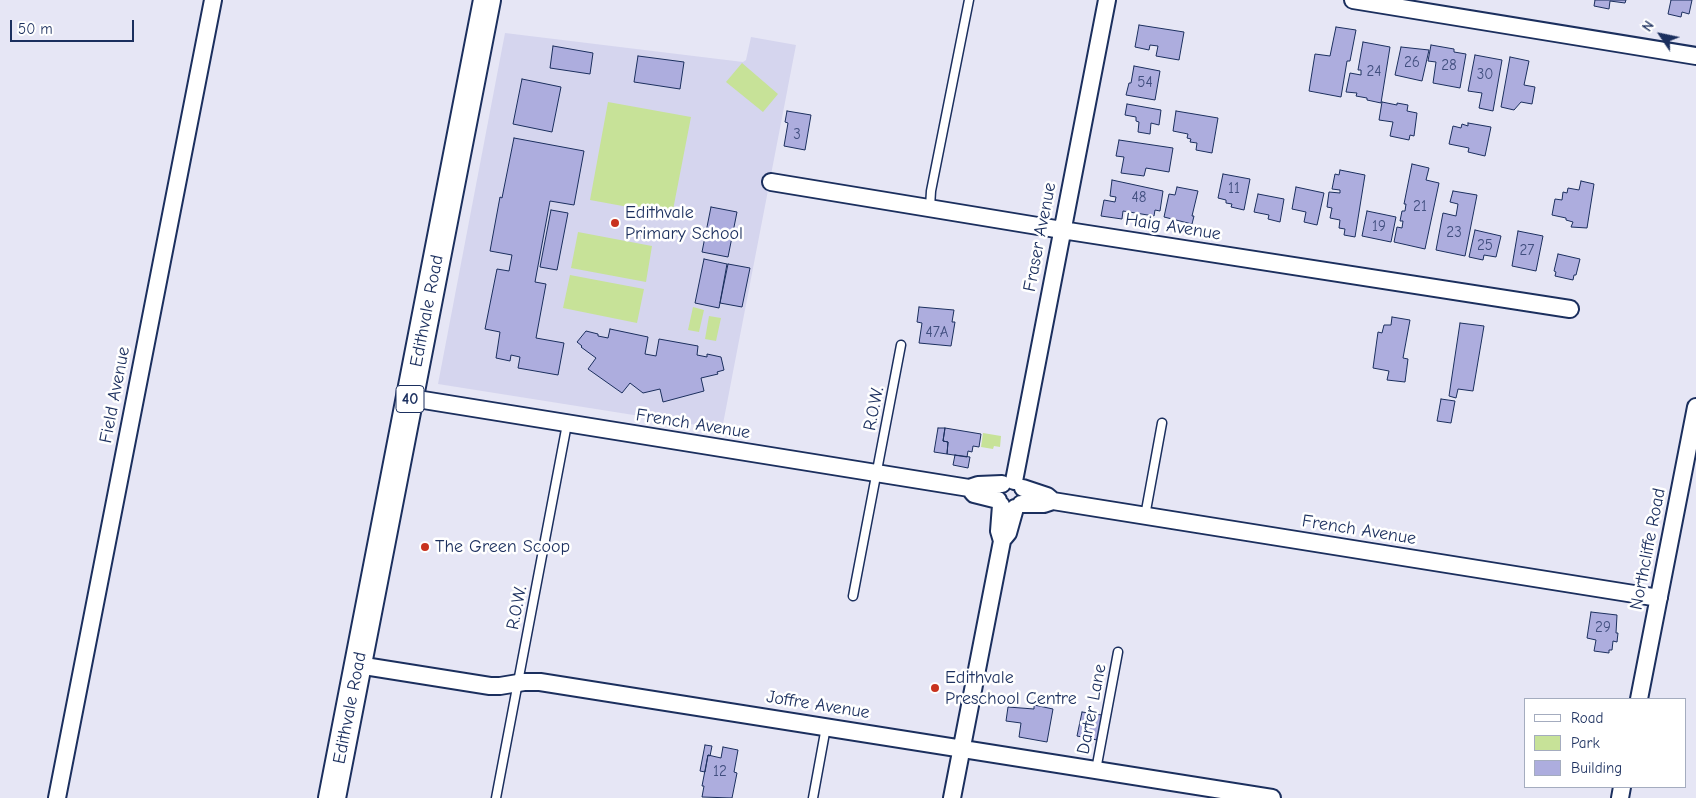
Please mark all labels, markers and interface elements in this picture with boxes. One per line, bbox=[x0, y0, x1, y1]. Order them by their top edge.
scale bar bbox=[12, 10, 136, 42]
north arrow bbox=[1636, 10, 1686, 60]
text: N bbox=[1639, 18, 1658, 35]
text: 50 m bbox=[18, 20, 53, 38]
house number: 26 bbox=[1404, 54, 1420, 72]
house number: 28 bbox=[1441, 57, 1457, 75]
house number: 24 bbox=[1366, 63, 1382, 81]
house number: 30 bbox=[1477, 66, 1493, 84]
house number: 54 bbox=[1137, 74, 1153, 92]
house number: 3 bbox=[793, 126, 801, 144]
house number: 11 bbox=[1228, 180, 1240, 198]
street label: Fraser Avenue bbox=[1019, 181, 1061, 293]
house number: 48 bbox=[1132, 189, 1146, 207]
house number: 21 bbox=[1413, 198, 1427, 216]
place label: Edithvale Primary School bbox=[625, 202, 743, 244]
street label: Haig Avenue bbox=[1124, 209, 1222, 245]
marker: Edithvale Primary School bbox=[609, 217, 621, 229]
house number: 19 bbox=[1372, 218, 1386, 236]
house number: 23 bbox=[1446, 224, 1462, 242]
house number: 25 bbox=[1477, 237, 1493, 255]
house number: 27 bbox=[1520, 242, 1534, 260]
street label: Edithvale Road bbox=[406, 253, 448, 369]
house number: 47A bbox=[925, 324, 949, 342]
street label: Field Avenue bbox=[95, 345, 135, 445]
street label: R.O.W. bbox=[859, 385, 889, 433]
road number: 40 bbox=[396, 386, 424, 412]
street label: French Avenue bbox=[634, 404, 752, 444]
street label: Northcliffe Road bbox=[1626, 486, 1670, 612]
street label: French Avenue bbox=[1300, 510, 1418, 550]
place label: The Green Scoop bbox=[435, 536, 570, 558]
marker: The Green Scoop bbox=[419, 541, 431, 553]
street label: R.O.W. bbox=[502, 584, 532, 632]
house number: 29 bbox=[1595, 619, 1611, 637]
street label: Edithvale Road bbox=[329, 650, 371, 766]
street label: Darter Lane bbox=[1073, 662, 1111, 756]
place label: Edithvale Preschool Centre bbox=[945, 667, 1077, 710]
marker: Edithvale Preschool Centre bbox=[929, 682, 941, 694]
street label: Joffre Avenue bbox=[765, 686, 871, 724]
legend bbox=[1524, 698, 1686, 788]
text: Road bbox=[1571, 709, 1603, 727]
text: Park bbox=[1571, 734, 1600, 752]
text: Building bbox=[1571, 759, 1622, 777]
house number: 12 bbox=[713, 763, 727, 781]

